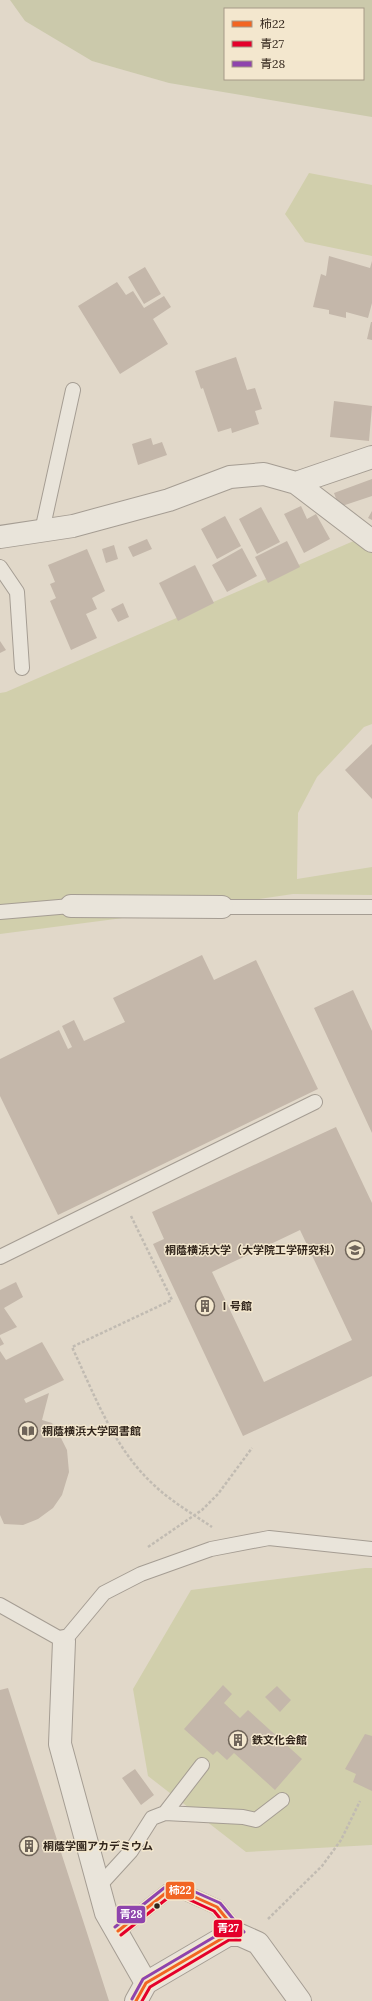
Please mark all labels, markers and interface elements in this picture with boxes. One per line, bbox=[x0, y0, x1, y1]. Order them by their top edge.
legend bbox=[224, 8, 364, 80]
text: 柿22 bbox=[260, 16, 285, 31]
text: 青27 bbox=[260, 36, 284, 51]
text: 青28 bbox=[260, 56, 285, 71]
school or university icon: 桐蔭横浜大学（大学院工学研究科） bbox=[344, 1239, 366, 1261]
place label: 桐蔭横浜大学（大学院工学研究科） bbox=[165, 1243, 341, 1257]
building icon: Ⅰ号館 bbox=[194, 1295, 216, 1317]
place label: Ⅰ号館 bbox=[219, 1299, 252, 1313]
library icon: 桐蔭横浜大学図書館 bbox=[17, 1420, 39, 1442]
place label: 桐蔭横浜大学図書館 bbox=[42, 1424, 141, 1438]
building icon: 鉄文化会館 bbox=[227, 1729, 249, 1751]
place label: 鉄文化会館 bbox=[252, 1733, 307, 1747]
building icon: 桐蔭学園アカデミウム bbox=[18, 1835, 40, 1857]
place label: 桐蔭学園アカデミウム bbox=[43, 1839, 153, 1853]
line badge: 柿22 bbox=[165, 1881, 195, 1900]
text: 柿22 bbox=[169, 1883, 191, 1897]
unlabelled marker bbox=[152, 1901, 162, 1911]
line badge: 青28 bbox=[116, 1905, 146, 1924]
text: 青28 bbox=[119, 1907, 143, 1921]
line badge: 青27 bbox=[213, 1919, 243, 1938]
text: 青27 bbox=[217, 1921, 239, 1935]

